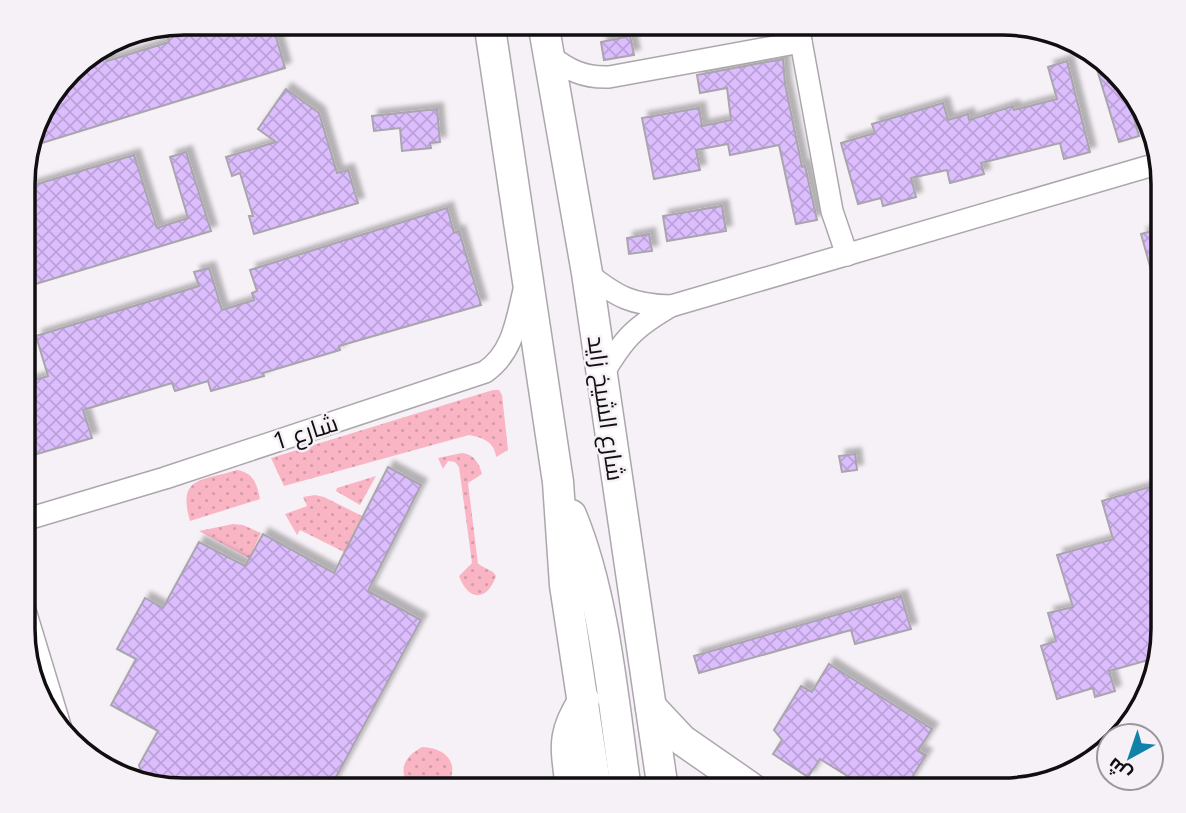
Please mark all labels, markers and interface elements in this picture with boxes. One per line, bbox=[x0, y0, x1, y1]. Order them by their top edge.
street label: شارع الشيخ زايد bbox=[579, 333, 634, 483]
street label: شارع 1 bbox=[268, 405, 342, 458]
north arrow bbox=[1095, 722, 1165, 792]
text: ش bbox=[1101, 752, 1137, 788]

